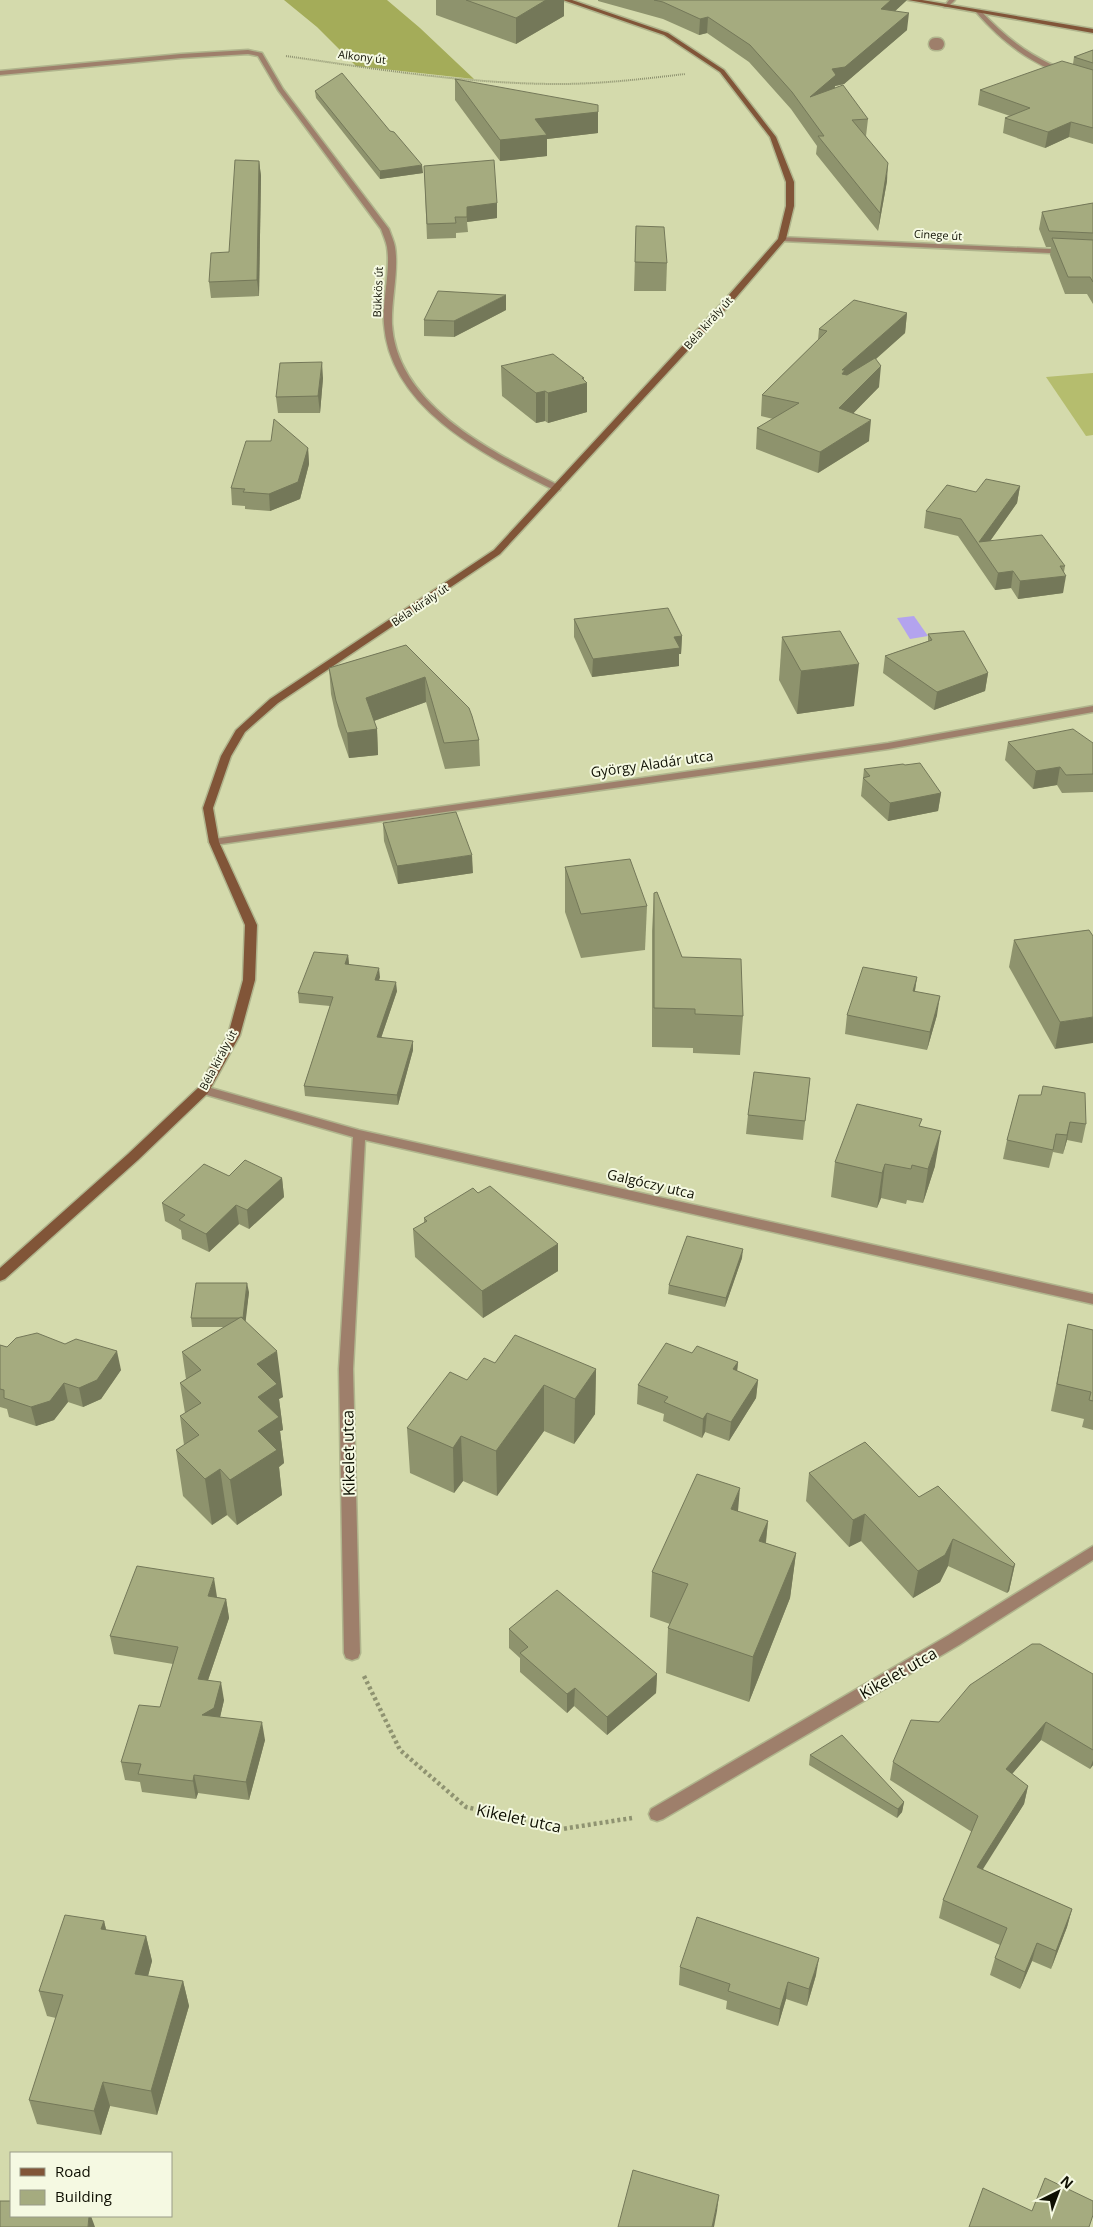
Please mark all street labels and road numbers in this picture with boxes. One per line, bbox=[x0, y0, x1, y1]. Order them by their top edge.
street label: Alkony út bbox=[337, 46, 387, 67]
street label: Cinege út bbox=[914, 226, 963, 243]
street label: Bükkös út bbox=[369, 266, 386, 318]
street label: Béla király út bbox=[680, 293, 735, 352]
street label: Béla király út bbox=[388, 580, 451, 629]
street label: György Aladár utca bbox=[589, 746, 714, 782]
street label: Béla király út bbox=[195, 1027, 240, 1092]
street label: Galgóczy utca bbox=[605, 1164, 697, 1203]
street label: Kikelet utca bbox=[336, 1410, 360, 1496]
street label: Kikelet utca bbox=[855, 1642, 941, 1704]
street label: Kikelet utca bbox=[475, 1798, 563, 1838]

